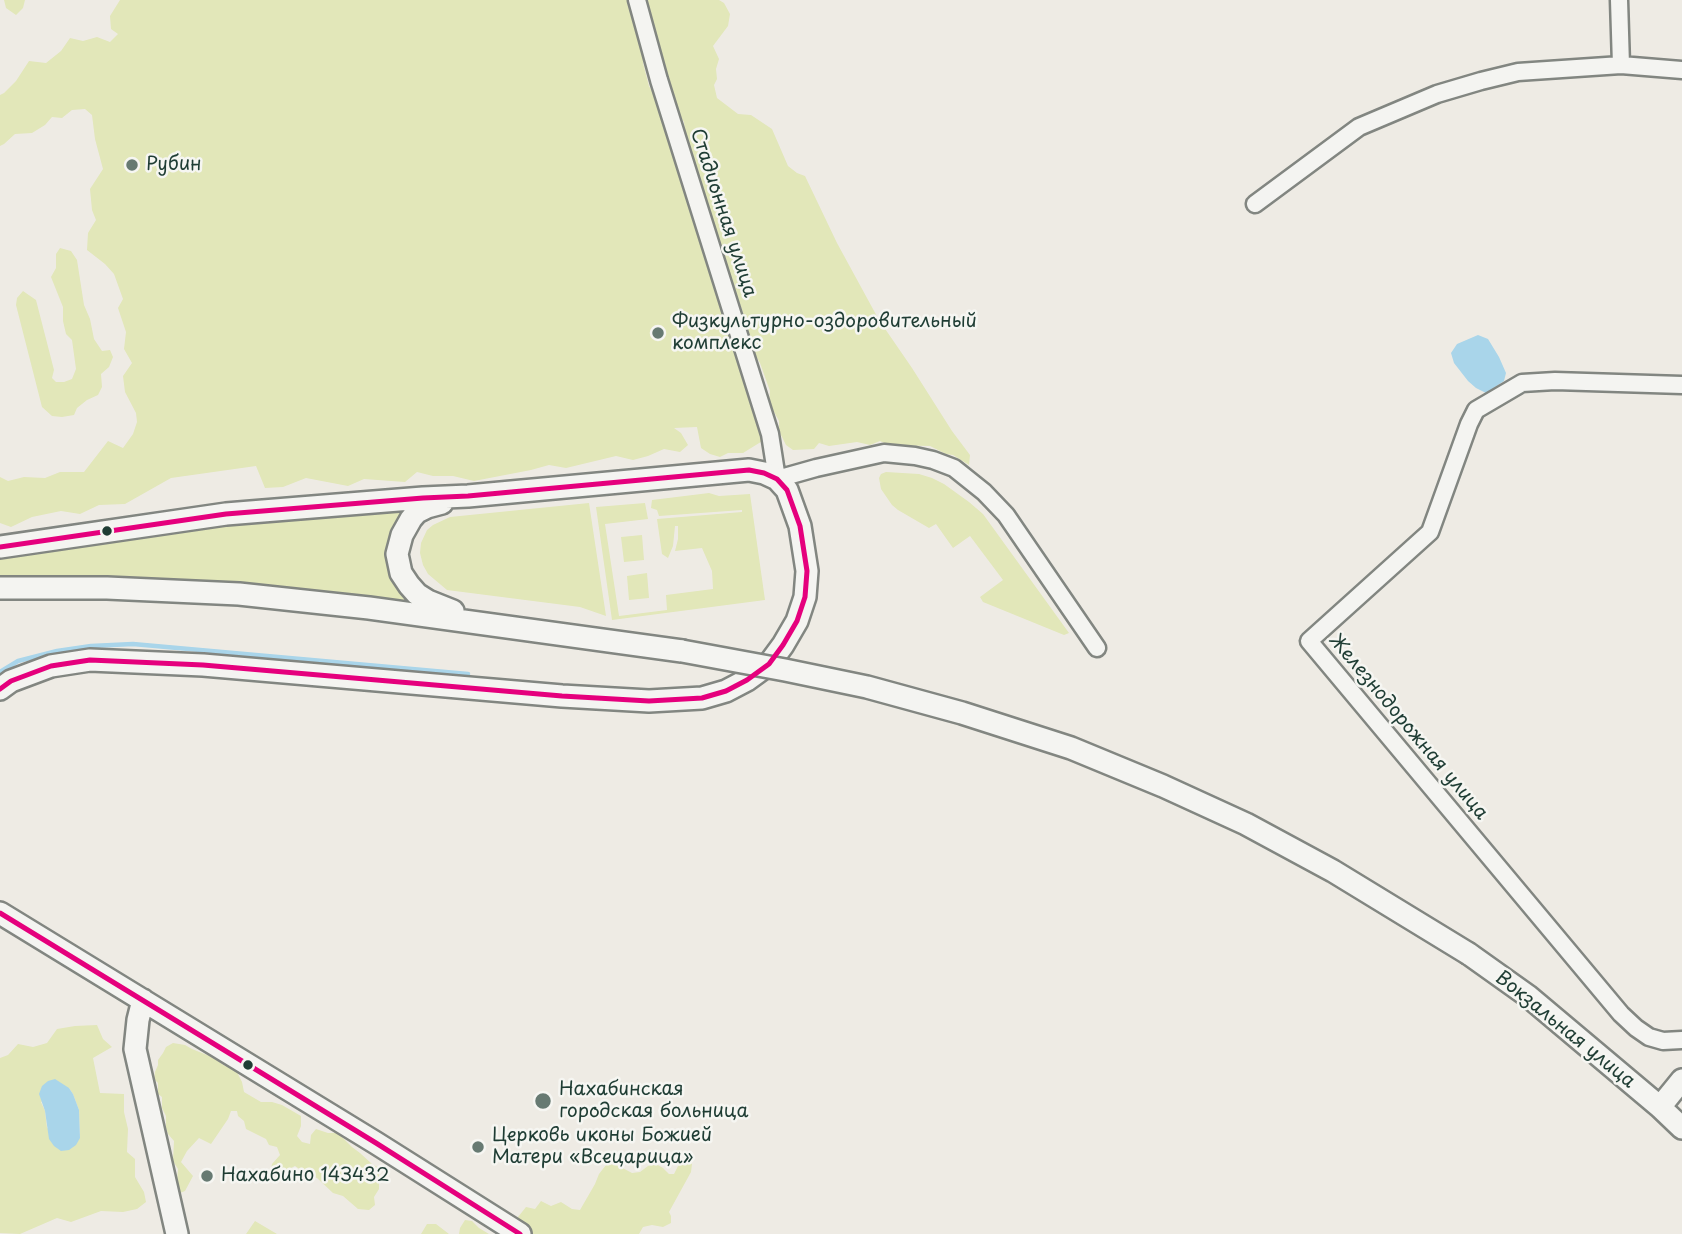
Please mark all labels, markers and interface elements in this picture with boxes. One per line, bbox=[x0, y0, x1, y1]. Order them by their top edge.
street label: Стадионная улица bbox=[685, 126, 761, 300]
place label: Рубин bbox=[146, 154, 202, 176]
marker: Рубин bbox=[124, 157, 140, 173]
place label: Физкультурно-оздоровительный комплекс bbox=[672, 311, 977, 355]
marker: Физкультурно-оздоровительный комплекс bbox=[650, 325, 666, 341]
unlabelled marker bbox=[100, 524, 114, 538]
street label: Железнодорожная улица bbox=[1324, 629, 1492, 825]
street label: Вокзальная улица bbox=[1490, 967, 1640, 1093]
unlabelled marker bbox=[241, 1058, 255, 1072]
place label: Нахабинская городская больница bbox=[559, 1079, 748, 1123]
marker: Нахабинская городская больница bbox=[533, 1091, 553, 1111]
place label: Церковь иконы Божией Матери «Всецарица» bbox=[492, 1125, 712, 1169]
marker: Церковь иконы Божией Матери «Всецарица» bbox=[470, 1139, 486, 1155]
place label: Нахабино 143432 bbox=[221, 1165, 390, 1187]
marker: Нахабино 143432 bbox=[199, 1168, 215, 1184]

